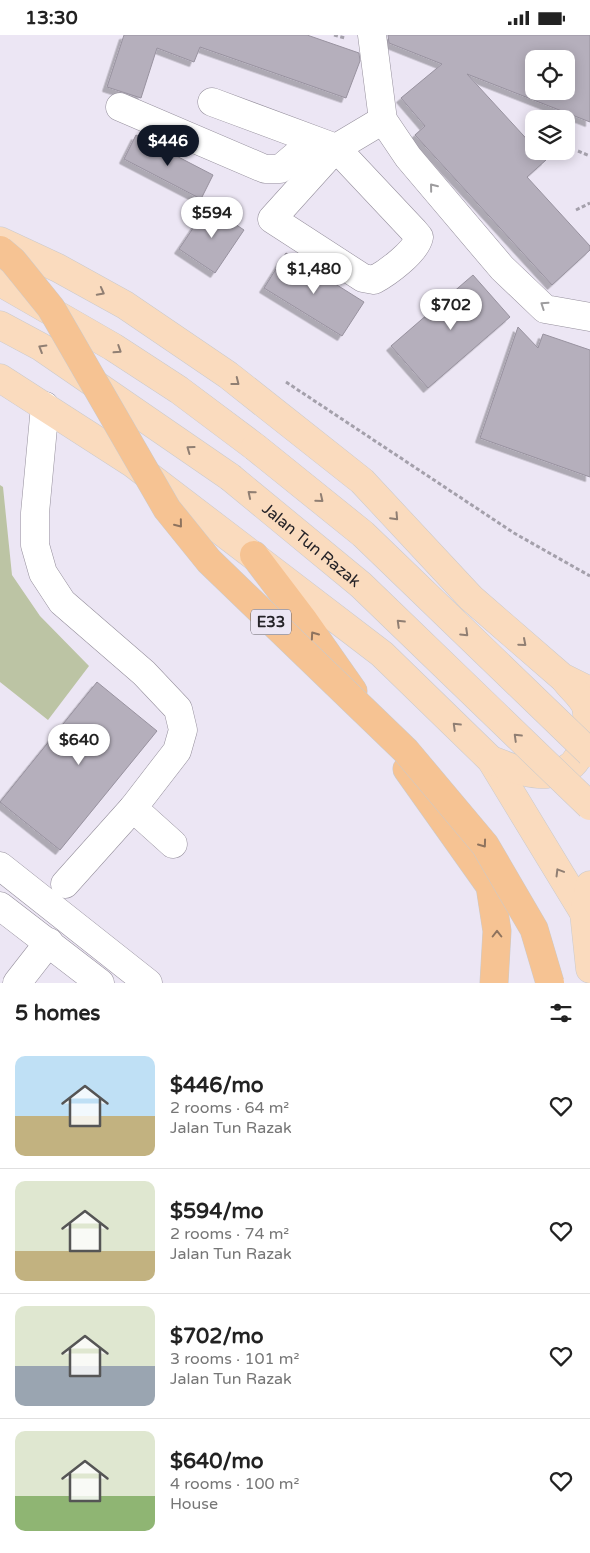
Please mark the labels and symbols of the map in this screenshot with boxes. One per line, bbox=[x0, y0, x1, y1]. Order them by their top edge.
pin: $446 bbox=[138, 125, 198, 167]
one-way arrow bbox=[429, 184, 438, 193]
pin: $594 bbox=[182, 197, 242, 239]
pin: $1,480 bbox=[273, 253, 355, 295]
one-way arrow bbox=[96, 285, 105, 295]
pin: $702 bbox=[421, 289, 481, 331]
one-way arrow bbox=[540, 302, 549, 312]
one-way arrow bbox=[38, 344, 47, 354]
one-way arrow bbox=[112, 344, 122, 353]
one-way arrow bbox=[230, 376, 240, 385]
one-way arrow bbox=[187, 446, 196, 455]
one-way arrow bbox=[248, 492, 257, 500]
one-way arrow bbox=[314, 494, 323, 502]
street label: Jalan Tun Razak bbox=[258, 499, 365, 592]
one-way arrow bbox=[389, 511, 398, 520]
one-way arrow bbox=[173, 518, 182, 527]
road number: E33 bbox=[251, 609, 291, 635]
one-way arrow bbox=[397, 620, 406, 629]
one-way arrow bbox=[460, 627, 469, 636]
one-way arrow bbox=[311, 632, 320, 641]
one-way arrow bbox=[517, 637, 526, 646]
pin: $640 bbox=[49, 723, 109, 766]
one-way arrow bbox=[452, 723, 461, 732]
one-way arrow bbox=[513, 734, 522, 743]
one-way arrow bbox=[477, 838, 486, 848]
one-way arrow bbox=[555, 868, 565, 877]
one-way arrow bbox=[492, 930, 502, 938]

